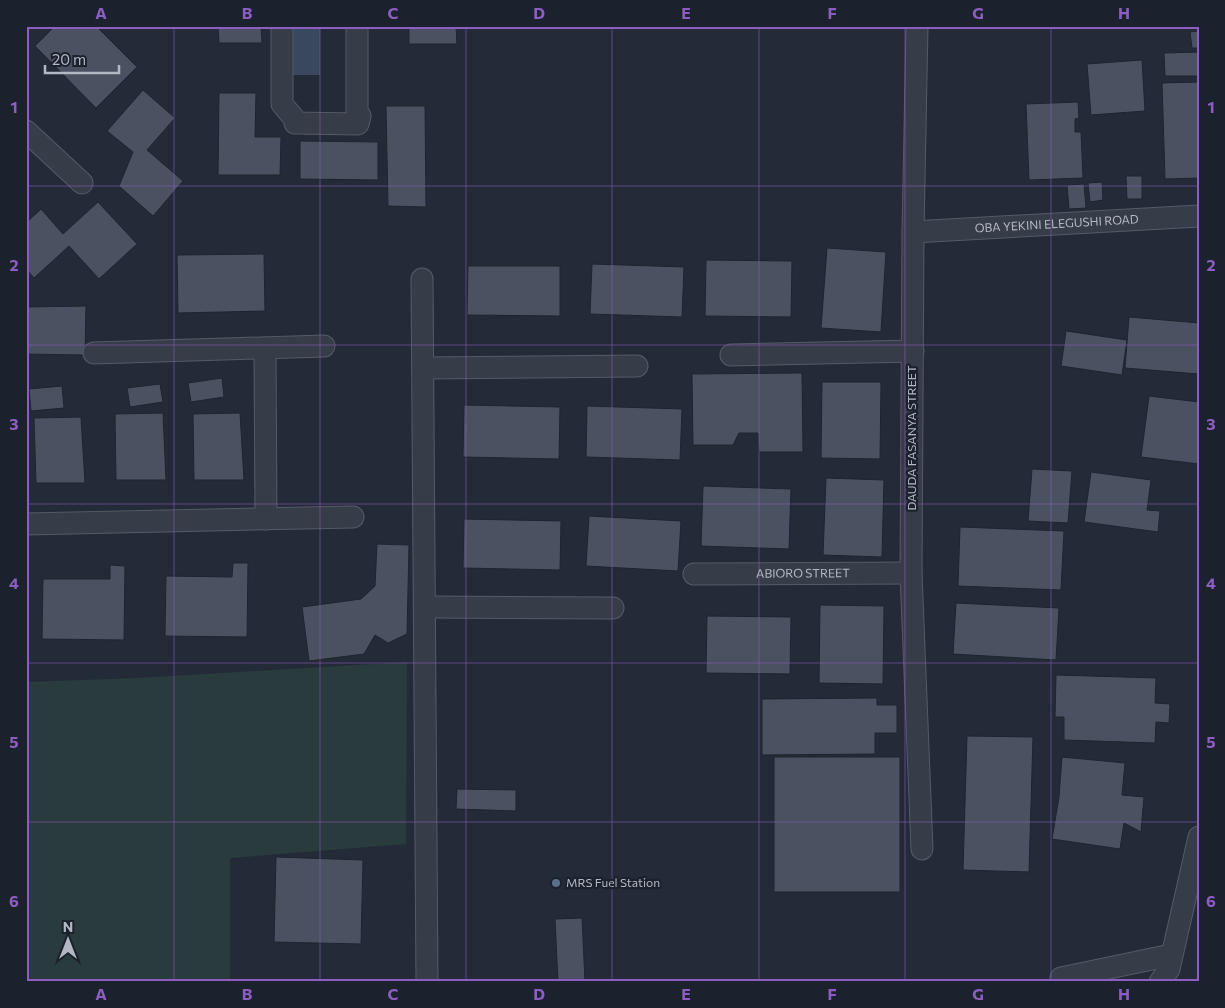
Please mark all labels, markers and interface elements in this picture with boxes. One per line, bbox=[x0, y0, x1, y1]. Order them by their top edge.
text: A bbox=[95, 3, 107, 22]
text: B bbox=[242, 3, 253, 22]
text: C bbox=[388, 3, 399, 22]
text: D bbox=[533, 3, 545, 22]
text: E bbox=[681, 3, 691, 22]
text: F bbox=[827, 3, 837, 22]
text: G bbox=[972, 3, 984, 22]
text: H bbox=[1118, 3, 1130, 22]
scale bar bbox=[45, 42, 119, 74]
text: 20 m bbox=[52, 50, 86, 68]
text: 1 bbox=[10, 97, 18, 116]
text: 1 bbox=[1207, 97, 1215, 116]
street label: OBA YEKINI ELEGUSHI ROAD bbox=[974, 211, 1139, 235]
text: 2 bbox=[9, 255, 19, 274]
text: 2 bbox=[1206, 255, 1216, 274]
street label: DAUDA FASANYA STREET bbox=[904, 365, 918, 511]
text: 3 bbox=[9, 414, 19, 433]
text: 3 bbox=[1206, 414, 1216, 433]
street label: ABIORO STREET bbox=[756, 565, 850, 580]
text: 4 bbox=[9, 573, 19, 592]
text: 4 bbox=[1206, 573, 1216, 592]
text: 5 bbox=[9, 732, 19, 751]
text: 5 bbox=[1206, 732, 1216, 751]
place label: MRS Fuel Station bbox=[566, 875, 660, 889]
marker: MRS Fuel Station bbox=[550, 877, 562, 889]
text: 6 bbox=[9, 891, 19, 910]
text: 6 bbox=[1206, 891, 1216, 910]
north arrow bbox=[42, 916, 92, 966]
text: N bbox=[63, 918, 73, 935]
text: A bbox=[95, 984, 107, 1003]
text: B bbox=[242, 984, 253, 1003]
text: C bbox=[388, 984, 399, 1003]
text: D bbox=[533, 984, 545, 1003]
text: E bbox=[681, 984, 691, 1003]
text: F bbox=[827, 984, 837, 1003]
text: G bbox=[972, 984, 984, 1003]
text: H bbox=[1118, 984, 1130, 1003]

